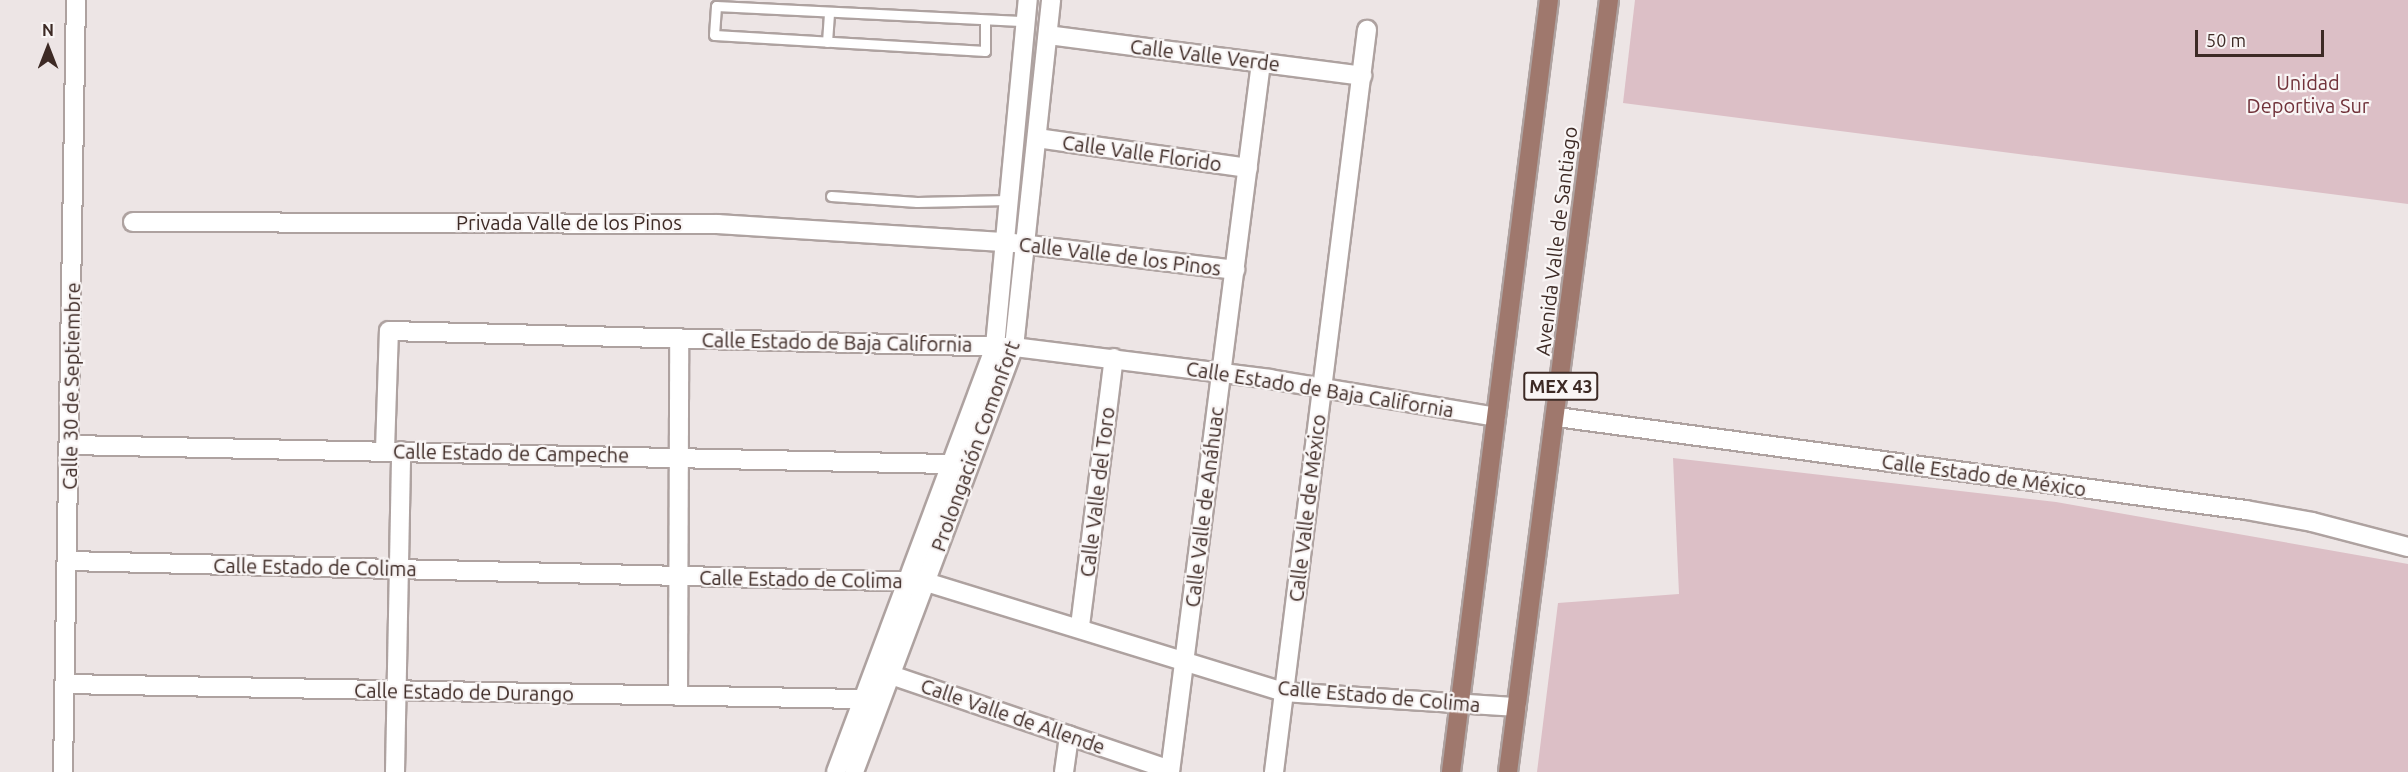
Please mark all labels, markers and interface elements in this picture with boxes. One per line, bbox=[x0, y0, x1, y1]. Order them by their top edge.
north arrow bbox=[18, 18, 78, 78]
scale bar bbox=[2198, 18, 2327, 56]
text: N bbox=[42, 21, 54, 39]
text: 50 m bbox=[2206, 30, 2246, 50]
street label: Calle Valle Verde bbox=[1129, 34, 1281, 76]
park label: Unidad Deportiva Sur bbox=[2247, 71, 2369, 118]
street label: Avenida Valle de Santiago bbox=[1530, 125, 1582, 357]
street label: Calle Valle Florido bbox=[1061, 130, 1223, 176]
street label: Privada Valle de los Pinos bbox=[456, 210, 682, 234]
street label: Calle Valle de los Pinos bbox=[1018, 232, 1222, 280]
street label: Calle 30 de Septiembre bbox=[57, 282, 85, 490]
street label: Calle Estado de Baja California bbox=[701, 328, 973, 356]
street label: Prolongación Comonfort bbox=[926, 337, 1024, 555]
street label: Calle Estado de Baja California bbox=[1184, 356, 1456, 422]
road number: MEX 43 bbox=[1522, 371, 1600, 401]
street label: Calle Valle de Anáhuac bbox=[1180, 405, 1228, 609]
street label: Calle Valle del Toro bbox=[1075, 406, 1119, 578]
street label: Calle Valle de México bbox=[1284, 413, 1330, 603]
street label: Calle Estado de Campeche bbox=[393, 439, 629, 467]
street label: Calle Estado de México bbox=[1880, 449, 2088, 501]
street label: Calle Estado de Colima bbox=[213, 553, 417, 581]
street label: Calle Estado de Colima bbox=[699, 565, 903, 593]
street label: Calle Valle de Allende bbox=[918, 673, 1108, 759]
street label: Calle Estado de Colima bbox=[1277, 675, 1481, 717]
street label: Calle Estado de Durango bbox=[354, 678, 574, 706]

